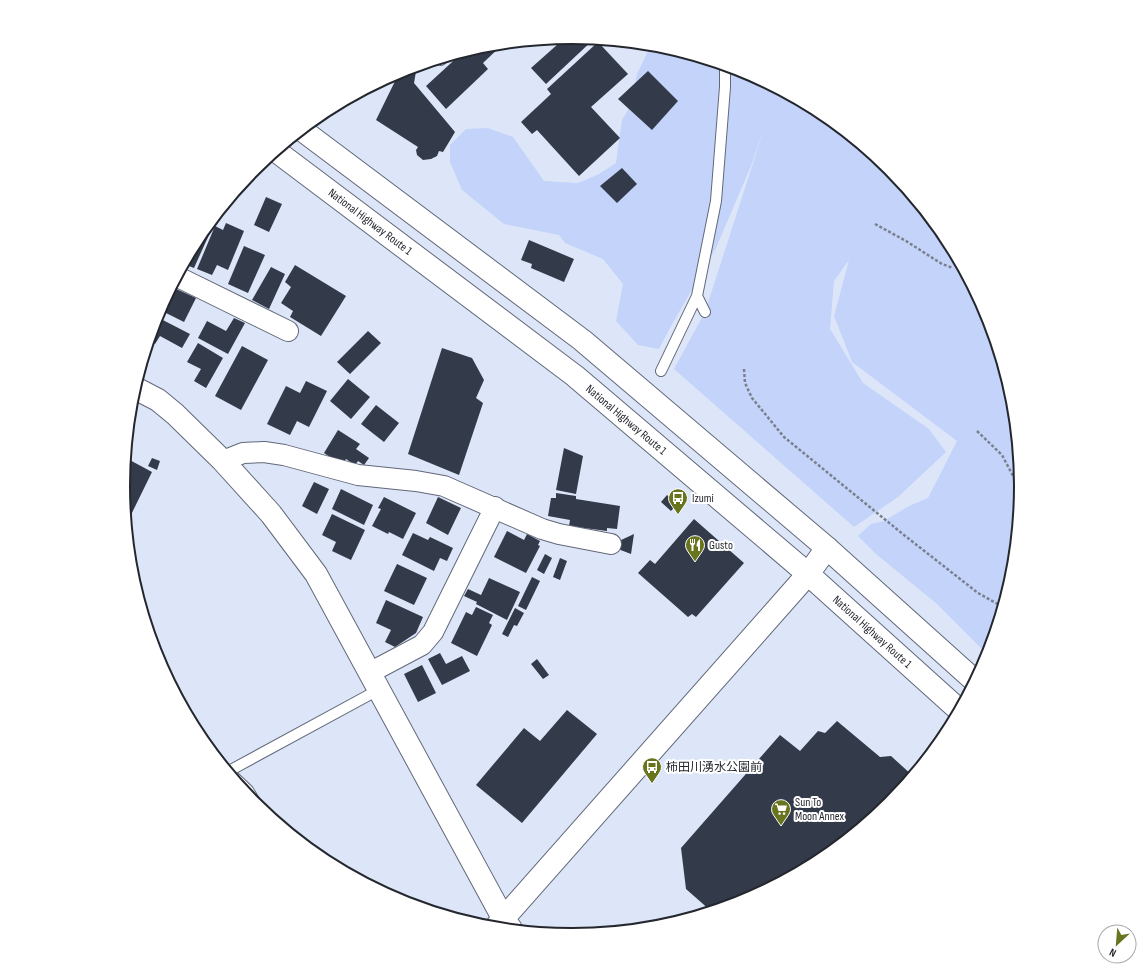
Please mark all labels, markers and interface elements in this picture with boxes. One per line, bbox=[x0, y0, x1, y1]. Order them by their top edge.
street label: National Highway Route 1 bbox=[325, 186, 416, 259]
street label: National Highway Route 1 bbox=[582, 382, 670, 459]
bus stop icon: Izumi bbox=[667, 487, 689, 515]
place label: Izumi bbox=[692, 491, 714, 506]
restaurant icon: Gusto bbox=[684, 534, 706, 562]
place label: Gusto bbox=[709, 538, 733, 553]
street label: National Highway Route 1 bbox=[829, 593, 915, 672]
bus stop icon: 柿田川湧水公園前 bbox=[641, 756, 663, 784]
place label: 柿田川湧水公園前 bbox=[666, 760, 762, 775]
place label: Sun To Moon Annex bbox=[795, 795, 844, 824]
supermarket icon: Sun To Moon Annex bbox=[770, 798, 792, 826]
north arrow bbox=[1097, 924, 1137, 964]
text: N bbox=[1107, 945, 1118, 960]

